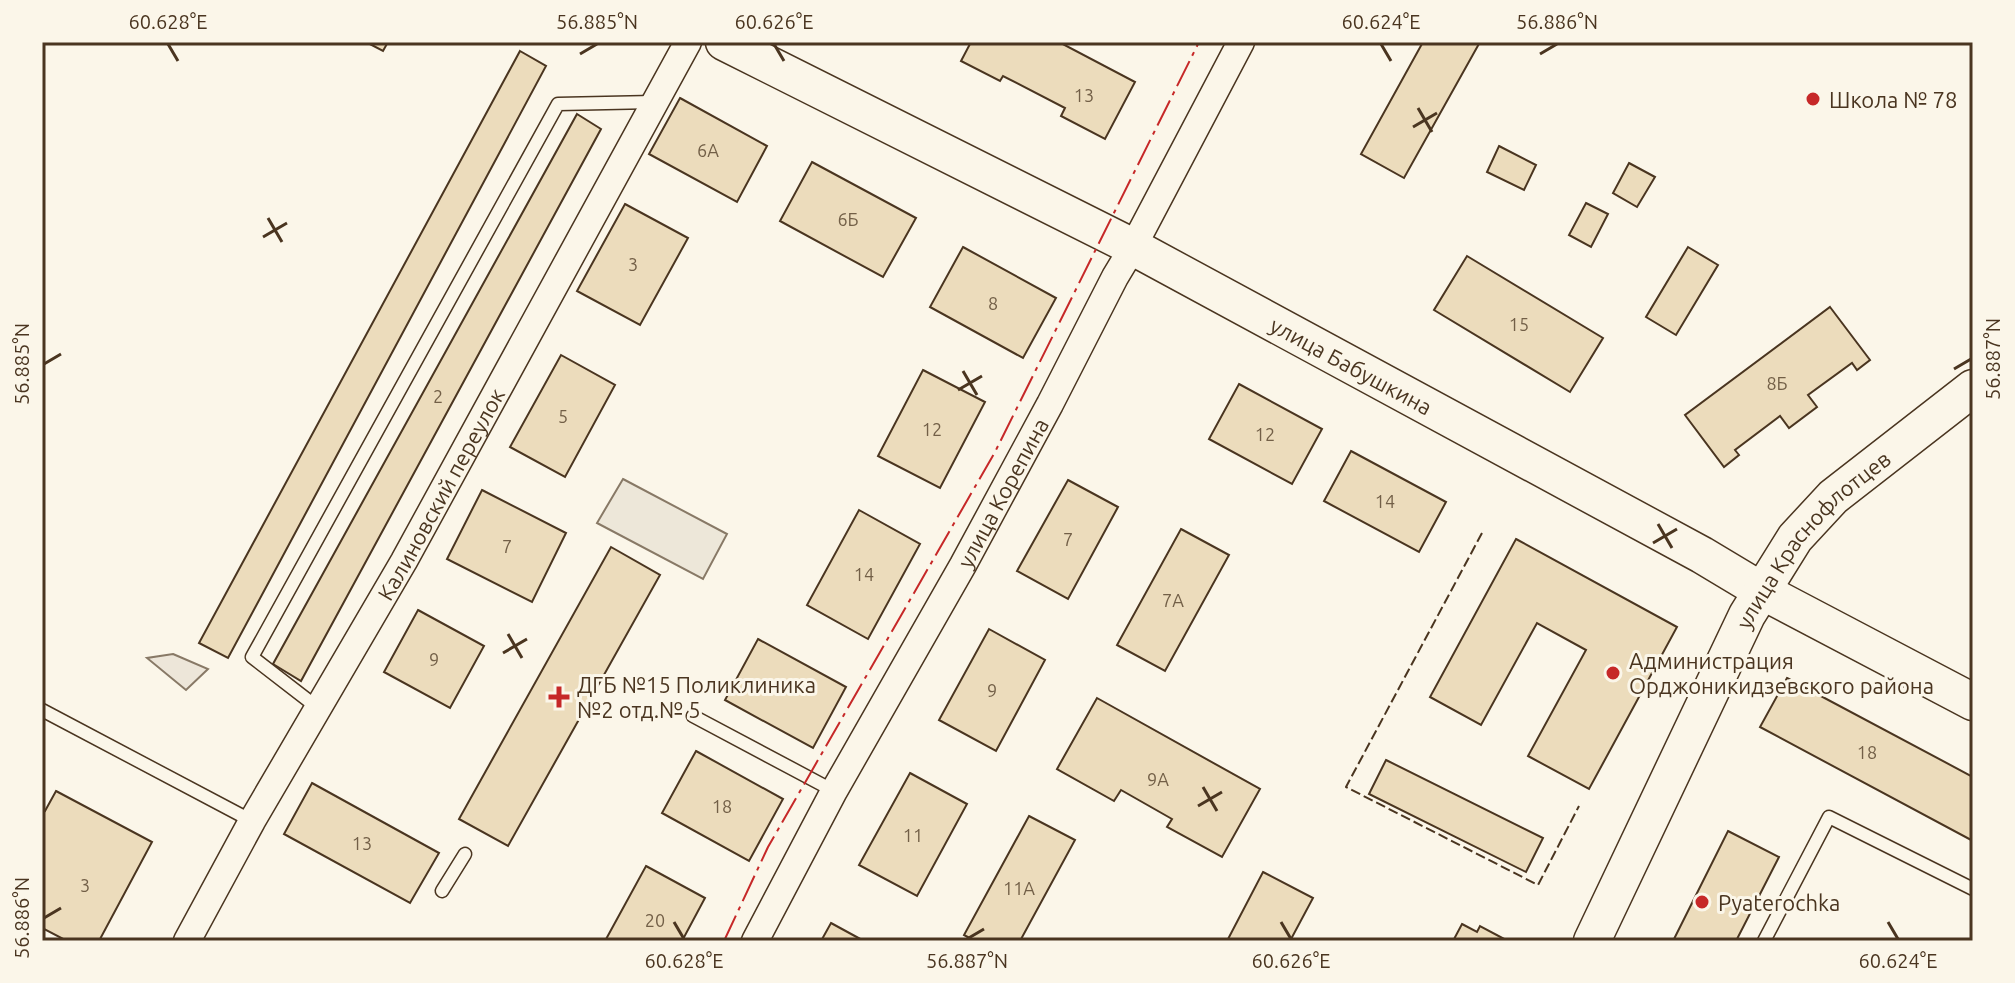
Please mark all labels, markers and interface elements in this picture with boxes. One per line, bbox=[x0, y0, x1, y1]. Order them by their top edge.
text: 60.628°E bbox=[129, 10, 208, 33]
text: 56.885°N bbox=[556, 10, 638, 33]
text: 60.626°E bbox=[735, 10, 814, 33]
text: 60.624°E bbox=[1342, 10, 1421, 33]
text: 56.886°N bbox=[1516, 10, 1598, 33]
house number: 13 bbox=[1074, 85, 1094, 105]
place label: Школа № 78 bbox=[1829, 87, 1957, 112]
marker: Школа № 78 bbox=[1804, 90, 1822, 108]
house number: 6А bbox=[697, 140, 719, 160]
house number: 6Б bbox=[837, 209, 859, 229]
house number: 3 bbox=[628, 254, 638, 274]
house number: 8 bbox=[988, 293, 998, 313]
street label: улица Бабушкина bbox=[1266, 311, 1437, 419]
house number: 15 bbox=[1509, 314, 1529, 334]
text: 56.887°N bbox=[1981, 318, 2004, 400]
text: 56.885°N bbox=[10, 323, 33, 405]
house number: 8Б bbox=[1766, 373, 1788, 393]
street label: Калиновский переулок bbox=[372, 383, 509, 604]
house number: 2 bbox=[433, 386, 443, 406]
house number: 5 bbox=[558, 406, 568, 426]
street label: улица Корепина bbox=[952, 414, 1053, 572]
house number: 12 bbox=[922, 419, 942, 439]
house number: 12 bbox=[1255, 424, 1275, 444]
street label: улица Краснофлотцев bbox=[1730, 445, 1895, 632]
house number: 14 bbox=[1375, 491, 1395, 511]
house number: 7 bbox=[1063, 529, 1073, 549]
house number: 7 bbox=[502, 536, 512, 556]
house number: 14 bbox=[854, 564, 874, 584]
house number: 7А bbox=[1162, 590, 1184, 610]
place label: Администрация Орджоникидзевского района bbox=[1629, 648, 1934, 698]
house number: 9 bbox=[429, 649, 439, 669]
marker: Администрация Орджоникидзевского района bbox=[1604, 664, 1622, 682]
place label: ДГБ №15 Поликлиника №2 отд.№ 5 bbox=[577, 672, 816, 722]
house number: 9 bbox=[987, 680, 997, 700]
marker: ДГБ №15 Поликлиника №2 отд.№ 5 bbox=[548, 686, 570, 708]
house number: 18 bbox=[1857, 742, 1877, 762]
house number: 9А bbox=[1147, 769, 1169, 789]
house number: 18 bbox=[712, 796, 732, 816]
house number: 11 bbox=[903, 825, 923, 845]
house number: 13 bbox=[352, 833, 372, 853]
house number: 3 bbox=[80, 875, 90, 895]
text: 56.886°N bbox=[10, 877, 33, 959]
house number: 11А bbox=[1003, 878, 1035, 898]
place label: Pyaterochka bbox=[1718, 890, 1840, 915]
marker: Pyaterochka bbox=[1693, 893, 1711, 911]
house number: 20 bbox=[645, 910, 665, 930]
text: 60.628°E bbox=[645, 949, 724, 972]
text: 56.887°N bbox=[926, 949, 1008, 972]
text: 60.626°E bbox=[1252, 949, 1331, 972]
text: 60.624°E bbox=[1859, 949, 1938, 972]

